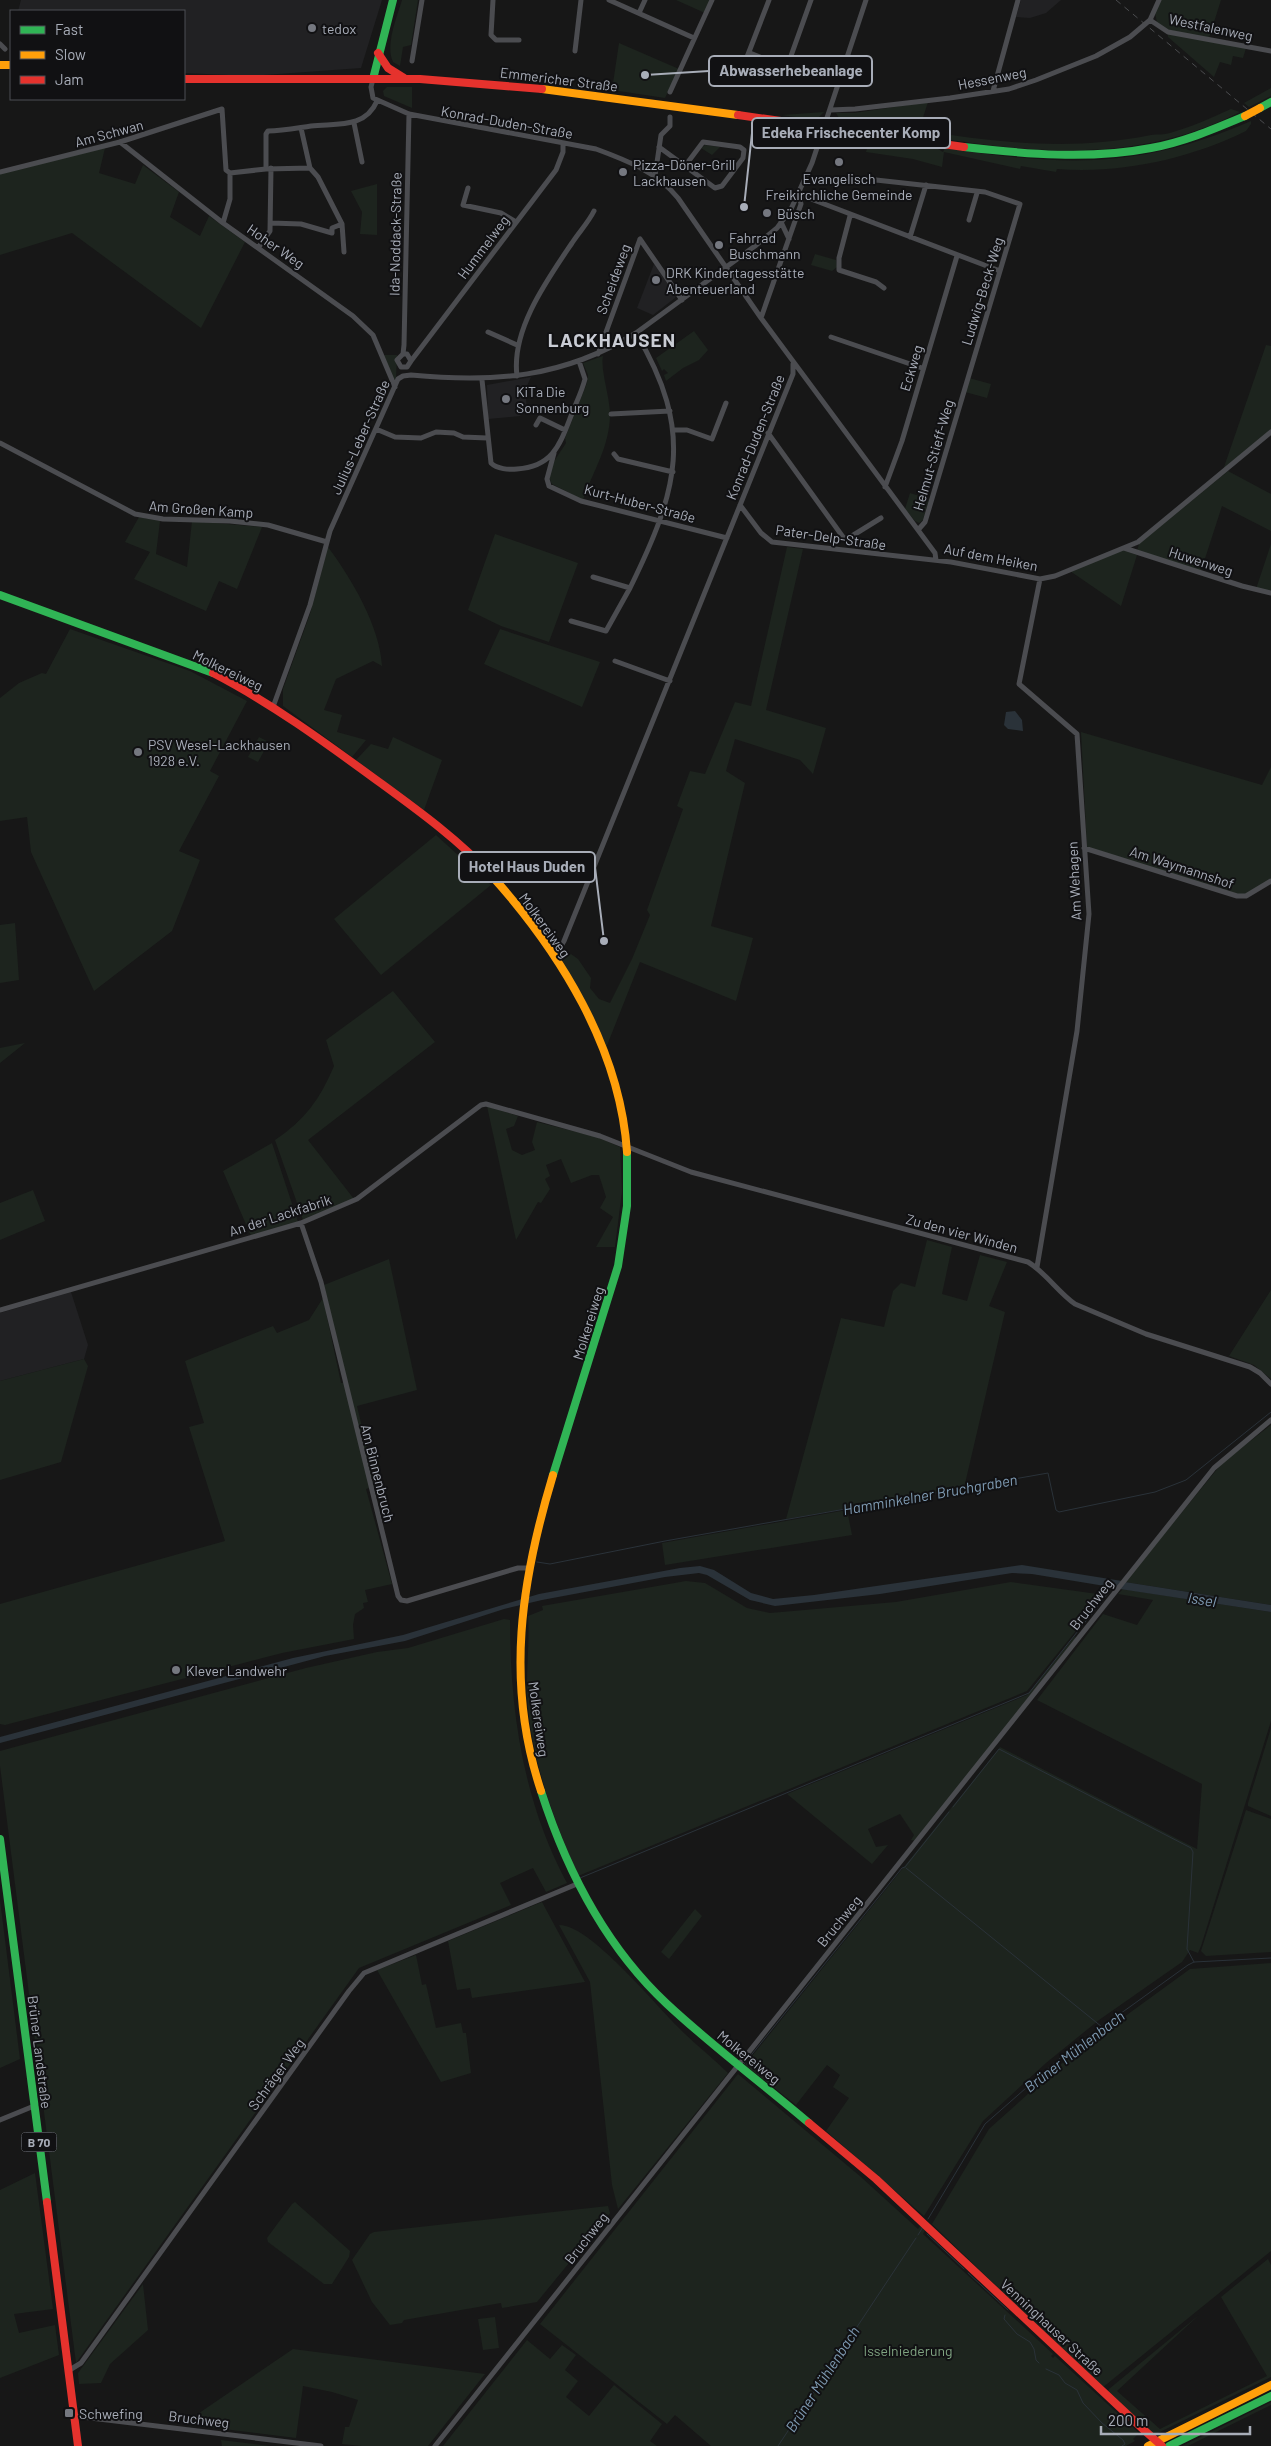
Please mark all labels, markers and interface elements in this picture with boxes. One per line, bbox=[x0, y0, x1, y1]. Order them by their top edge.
legend bbox=[10, 10, 185, 100]
street label: Westfalenweg bbox=[1167, 10, 1255, 44]
text: Fast bbox=[55, 20, 83, 38]
place label: tedox bbox=[322, 20, 356, 37]
marker: tedox bbox=[306, 22, 318, 34]
text: Slow bbox=[55, 45, 86, 63]
callout: Abwasserhebeanlage bbox=[709, 56, 872, 86]
text: Abwasserhebeanlage bbox=[719, 61, 863, 79]
street label: Emmericher Straße bbox=[499, 63, 619, 95]
street label: Hessenweg bbox=[956, 63, 1028, 93]
text: Jam bbox=[55, 70, 84, 88]
street label: Konrad-Duden-Straße bbox=[440, 102, 574, 142]
street label: Am Schwan bbox=[73, 116, 145, 150]
callout: Edeka Frischecenter Komp bbox=[752, 118, 950, 148]
text: Edeka Frischecenter Komp bbox=[762, 123, 940, 141]
place label: Pizza-Döner-Grill Lackhausen bbox=[633, 156, 735, 189]
marker: Evangelisch Freikirchliche Gemeinde bbox=[833, 156, 845, 168]
marker: Pizza-Döner-Grill Lackhausen bbox=[617, 166, 629, 178]
place label: Evangelisch Freikirchliche Gemeinde bbox=[765, 170, 913, 203]
street label: Ida-Noddack-Straße bbox=[385, 172, 405, 296]
place label: Büsch bbox=[777, 205, 815, 222]
marker: Büsch bbox=[761, 207, 773, 219]
street label: Hummelweg bbox=[454, 212, 512, 282]
street label: Hoher Weg bbox=[244, 220, 308, 272]
place label: Fahrrad Buschmann bbox=[729, 229, 800, 262]
street label: Ludwig-Beck-Weg bbox=[957, 235, 1007, 347]
marker: Fahrrad Buschmann bbox=[713, 239, 725, 251]
street label: Scheideweg bbox=[592, 241, 634, 317]
place label: DRK Kindertagesstätte Abenteuerland bbox=[666, 264, 805, 297]
marker: DRK Kindertagesstätte Abenteuerland bbox=[650, 274, 662, 286]
district label: LACKHAUSEN bbox=[548, 328, 676, 351]
street label: Eckweg bbox=[896, 343, 926, 393]
street label: Konrad-Duden-Straße bbox=[722, 372, 788, 502]
street label: Julius-Leber-Straße bbox=[327, 377, 393, 497]
place label: KiTa Die Sonnenburg bbox=[516, 383, 589, 416]
marker: KiTa Die Sonnenburg bbox=[500, 393, 512, 405]
street label: Helmut-Stieff-Weg bbox=[909, 397, 957, 513]
street label: Kurt-Huber-Straße bbox=[582, 480, 698, 526]
street label: Am Großen Kamp bbox=[148, 497, 254, 521]
street label: Pater-Delp-Straße bbox=[775, 521, 887, 553]
street label: Auf dem Heiken bbox=[943, 540, 1039, 574]
street label: Huwenweg bbox=[1167, 543, 1235, 579]
street label: Molkereiweg bbox=[190, 646, 266, 694]
place label: PSV Wesel-Lackhausen 1928 e.V. bbox=[148, 736, 291, 769]
marker: PSV Wesel-Lackhausen 1928 e.V. bbox=[132, 746, 144, 758]
street label: Am Wehagen bbox=[1063, 841, 1085, 921]
street label: Am Waymannshof bbox=[1128, 842, 1236, 892]
callout: Hotel Haus Duden bbox=[459, 852, 595, 882]
text: Hotel Haus Duden bbox=[469, 857, 585, 875]
street label: Molkereiweg bbox=[516, 889, 574, 961]
street label: An der Lackfabrik bbox=[227, 1190, 333, 1240]
street label: Zu den vier Winden bbox=[904, 1210, 1020, 1256]
street label: Molkereiweg bbox=[569, 1284, 607, 1362]
street label: Am Binnenbruch bbox=[358, 1422, 398, 1524]
water label: Hamminkelner Bruchgraben bbox=[841, 1470, 1019, 1518]
street label: Bruchweg bbox=[1066, 1575, 1116, 1633]
water label: Issel bbox=[1186, 1588, 1218, 1610]
place label: Klever Landwehr bbox=[186, 1662, 287, 1679]
marker: Klever Landwehr bbox=[170, 1664, 182, 1676]
street label: Molkereiweg bbox=[525, 1680, 553, 1758]
street label: Bruchweg bbox=[813, 1892, 865, 1950]
street label: Brüner Landstraße bbox=[25, 1995, 55, 2109]
water label: Brüner Mühlenbach bbox=[1020, 2006, 1128, 2096]
street label: Molkereiweg bbox=[714, 2026, 784, 2088]
street label: Schräger Weg bbox=[244, 2035, 308, 2113]
road number: B 70 bbox=[22, 2132, 56, 2152]
street label: Bruchweg bbox=[561, 2209, 611, 2267]
street label: Venninghauser Straße bbox=[997, 2275, 1107, 2379]
water label: Brüner Mühlenbach bbox=[781, 2323, 863, 2435]
park label: Isselniederung bbox=[864, 2342, 952, 2359]
scale bar bbox=[1101, 2404, 1250, 2436]
place label: Schwefing bbox=[79, 2405, 143, 2422]
marker: Schwefing bbox=[63, 2407, 75, 2419]
street label: Bruchweg bbox=[168, 2407, 230, 2431]
text: 200 m bbox=[1108, 2411, 1148, 2429]

